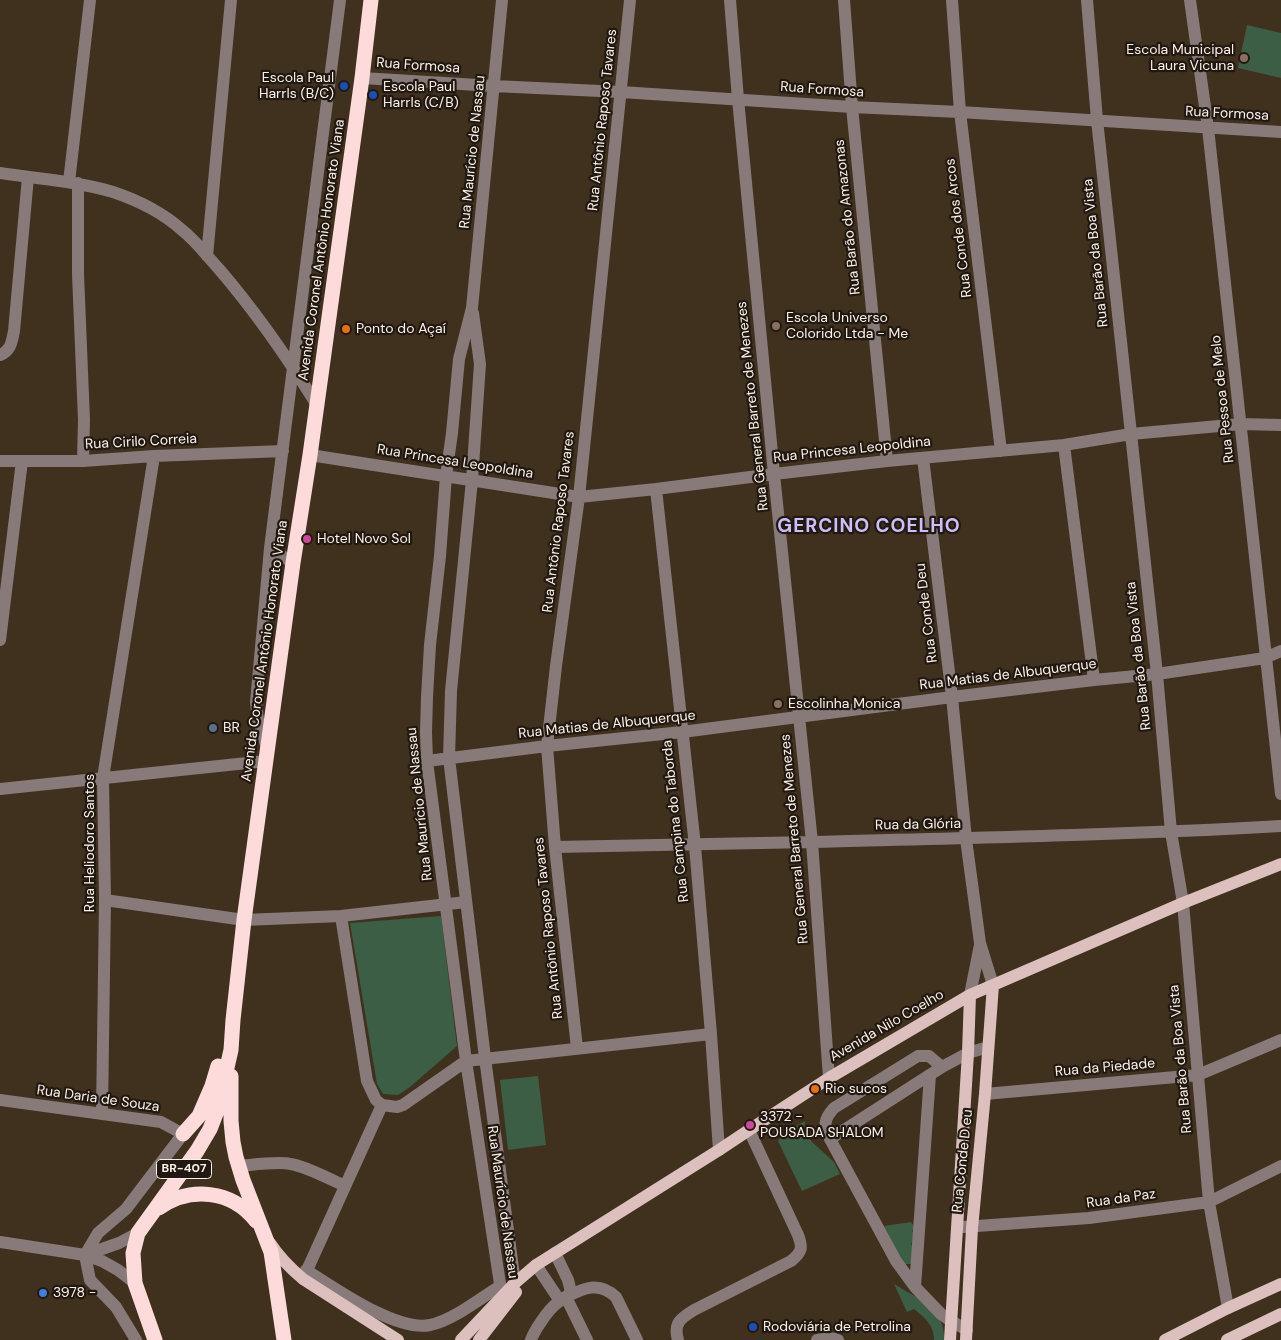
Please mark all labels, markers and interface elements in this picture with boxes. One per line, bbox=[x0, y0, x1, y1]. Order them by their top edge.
street label: Rua Antônio Raposo Tavares bbox=[585, 28, 621, 212]
place label: Escola Municipal Laura Vicuna bbox=[1126, 42, 1234, 74]
marker: Escola Municipal Laura Vicuna bbox=[1238, 52, 1250, 64]
street label: Rua Formosa bbox=[376, 55, 460, 77]
place label: Escola Paul HarrIs (B/C) bbox=[259, 70, 334, 102]
street label: Rua Maurício de Nassau bbox=[457, 74, 489, 230]
place label: Escola Paul HarrIs (C/B) bbox=[383, 79, 459, 111]
street label: Rua Formosa bbox=[780, 79, 864, 101]
marker: Escola Paul HarrIs (B/C) bbox=[338, 80, 350, 92]
marker: Escola Paul HarrIs (C/B) bbox=[367, 89, 379, 101]
street label: Rua Formosa bbox=[1185, 103, 1269, 125]
street label: Avenida Coronel Antônio Honorato Viana bbox=[295, 118, 349, 382]
street label: Rua Barão do Amazonas bbox=[831, 138, 865, 296]
street label: Rua Conde dos Arcos bbox=[942, 158, 976, 298]
street label: Rua Barão da Boa Vista bbox=[1080, 178, 1112, 328]
street label: Rua General Barreto de Menezes bbox=[734, 300, 772, 512]
place label: Escola Universo Colorido Ltda - Me bbox=[786, 310, 908, 342]
marker: Escola Universo Colorido Ltda - Me bbox=[770, 320, 782, 332]
place label: Ponto do Açaí bbox=[356, 321, 446, 337]
marker: Ponto do Açaí bbox=[340, 323, 352, 335]
street label: Rua Pessoa de Melo bbox=[1208, 334, 1238, 464]
street label: Rua Antônio Raposo Tavares bbox=[540, 430, 578, 614]
street label: Rua Cirilo Correia bbox=[85, 431, 197, 453]
street label: Rua Princesa Leopoldina bbox=[773, 433, 931, 467]
street label: Rua Princesa Leopoldina bbox=[376, 441, 534, 483]
district label: GERCINO COELHO bbox=[776, 516, 962, 538]
street label: Avenida Coronel Antônio Honorato Viana bbox=[238, 519, 292, 783]
place label: Hotel Novo Sol bbox=[317, 531, 411, 547]
marker: Hotel Novo Sol bbox=[301, 533, 313, 545]
street label: Rua Conde Deu bbox=[913, 562, 941, 664]
street label: Rua Barão da Boa Vista bbox=[1123, 581, 1155, 731]
street label: Rua Matias de Albuquerque bbox=[919, 656, 1097, 694]
place label: Escolinha Monica bbox=[788, 696, 900, 712]
marker: Escolinha Monica bbox=[772, 698, 784, 710]
street label: Rua Matias de Albuquerque bbox=[518, 707, 696, 743]
place label: BR bbox=[223, 720, 240, 736]
marker: BR bbox=[207, 722, 219, 734]
street label: Rua Maurício de Nassau bbox=[404, 726, 436, 882]
street label: Rua General Barreto de Menezes bbox=[777, 733, 813, 945]
street label: Rua Campina do Taborda bbox=[659, 739, 693, 903]
street label: Rua Heliodoro Santos bbox=[82, 774, 98, 912]
street label: Rua da Glória bbox=[875, 816, 961, 834]
street label: Rua Antônio Raposo Tavares bbox=[531, 836, 567, 1020]
street label: Rua Barão da Boa Vista bbox=[1166, 984, 1196, 1134]
street label: Avenida Nilo Coelho bbox=[827, 986, 947, 1066]
street label: Rua da Piedade bbox=[1054, 1055, 1156, 1081]
place label: Rio sucos bbox=[825, 1081, 887, 1097]
street label: Rua Daria de Souza bbox=[36, 1082, 160, 1116]
marker: Rio sucos bbox=[809, 1083, 821, 1095]
street label: Rua Conde D eu bbox=[949, 1108, 977, 1214]
place label: 3372 - POUSADA SHALOM bbox=[760, 1109, 884, 1142]
marker: 3372 - POUSADA SHALOM bbox=[744, 1119, 756, 1131]
street label: Rua Maurício de Nassau bbox=[483, 1124, 521, 1280]
road number: BR-407 bbox=[156, 1160, 212, 1178]
street label: Rua da Paz bbox=[1085, 1186, 1157, 1212]
place label: 3978 - bbox=[53, 1285, 96, 1301]
marker: 3978 - bbox=[37, 1287, 49, 1299]
place label: Rodoviária de Petrolina bbox=[763, 1319, 911, 1335]
marker: Rodoviária de Petrolina bbox=[747, 1321, 759, 1333]

